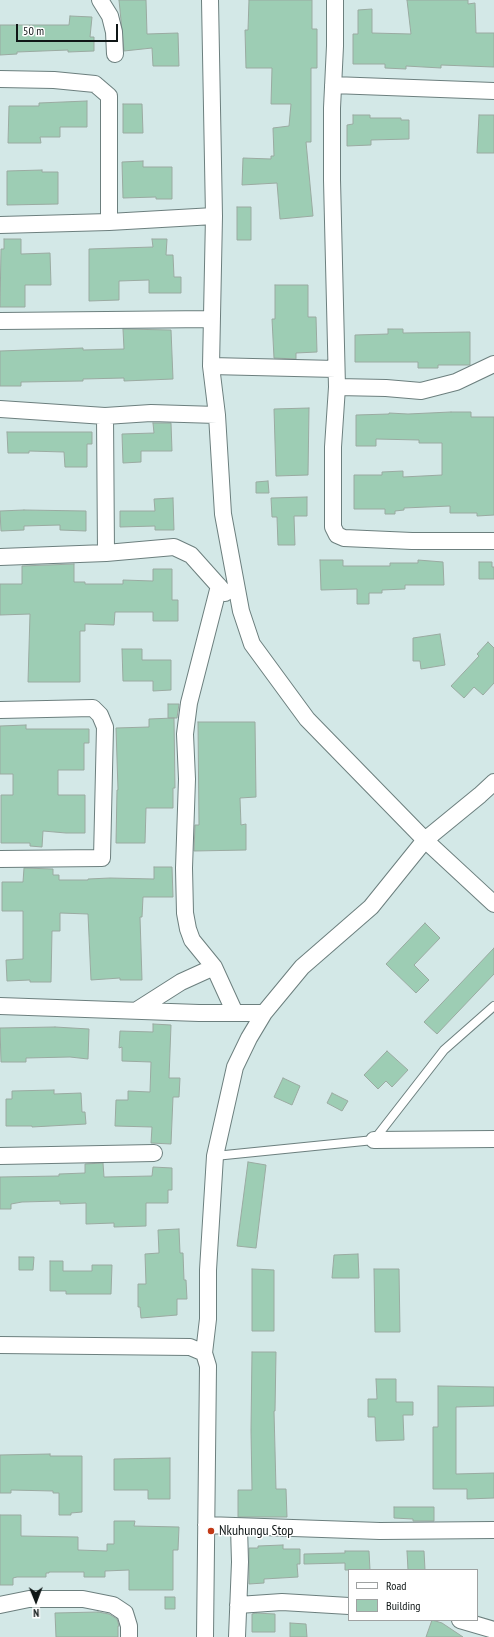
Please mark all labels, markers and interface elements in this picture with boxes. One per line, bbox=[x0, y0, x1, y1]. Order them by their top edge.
scale bar bbox=[18, 16, 120, 42]
text: 50 m bbox=[23, 23, 44, 38]
place label: Nkuhungu Stop bbox=[219, 1523, 293, 1539]
marker: Nkuhungu Stop bbox=[206, 1526, 216, 1536]
legend bbox=[348, 1569, 478, 1621]
text: Road bbox=[386, 1578, 406, 1593]
north arrow bbox=[16, 1581, 56, 1621]
text: Building bbox=[386, 1598, 421, 1613]
text: N bbox=[33, 1606, 39, 1620]

